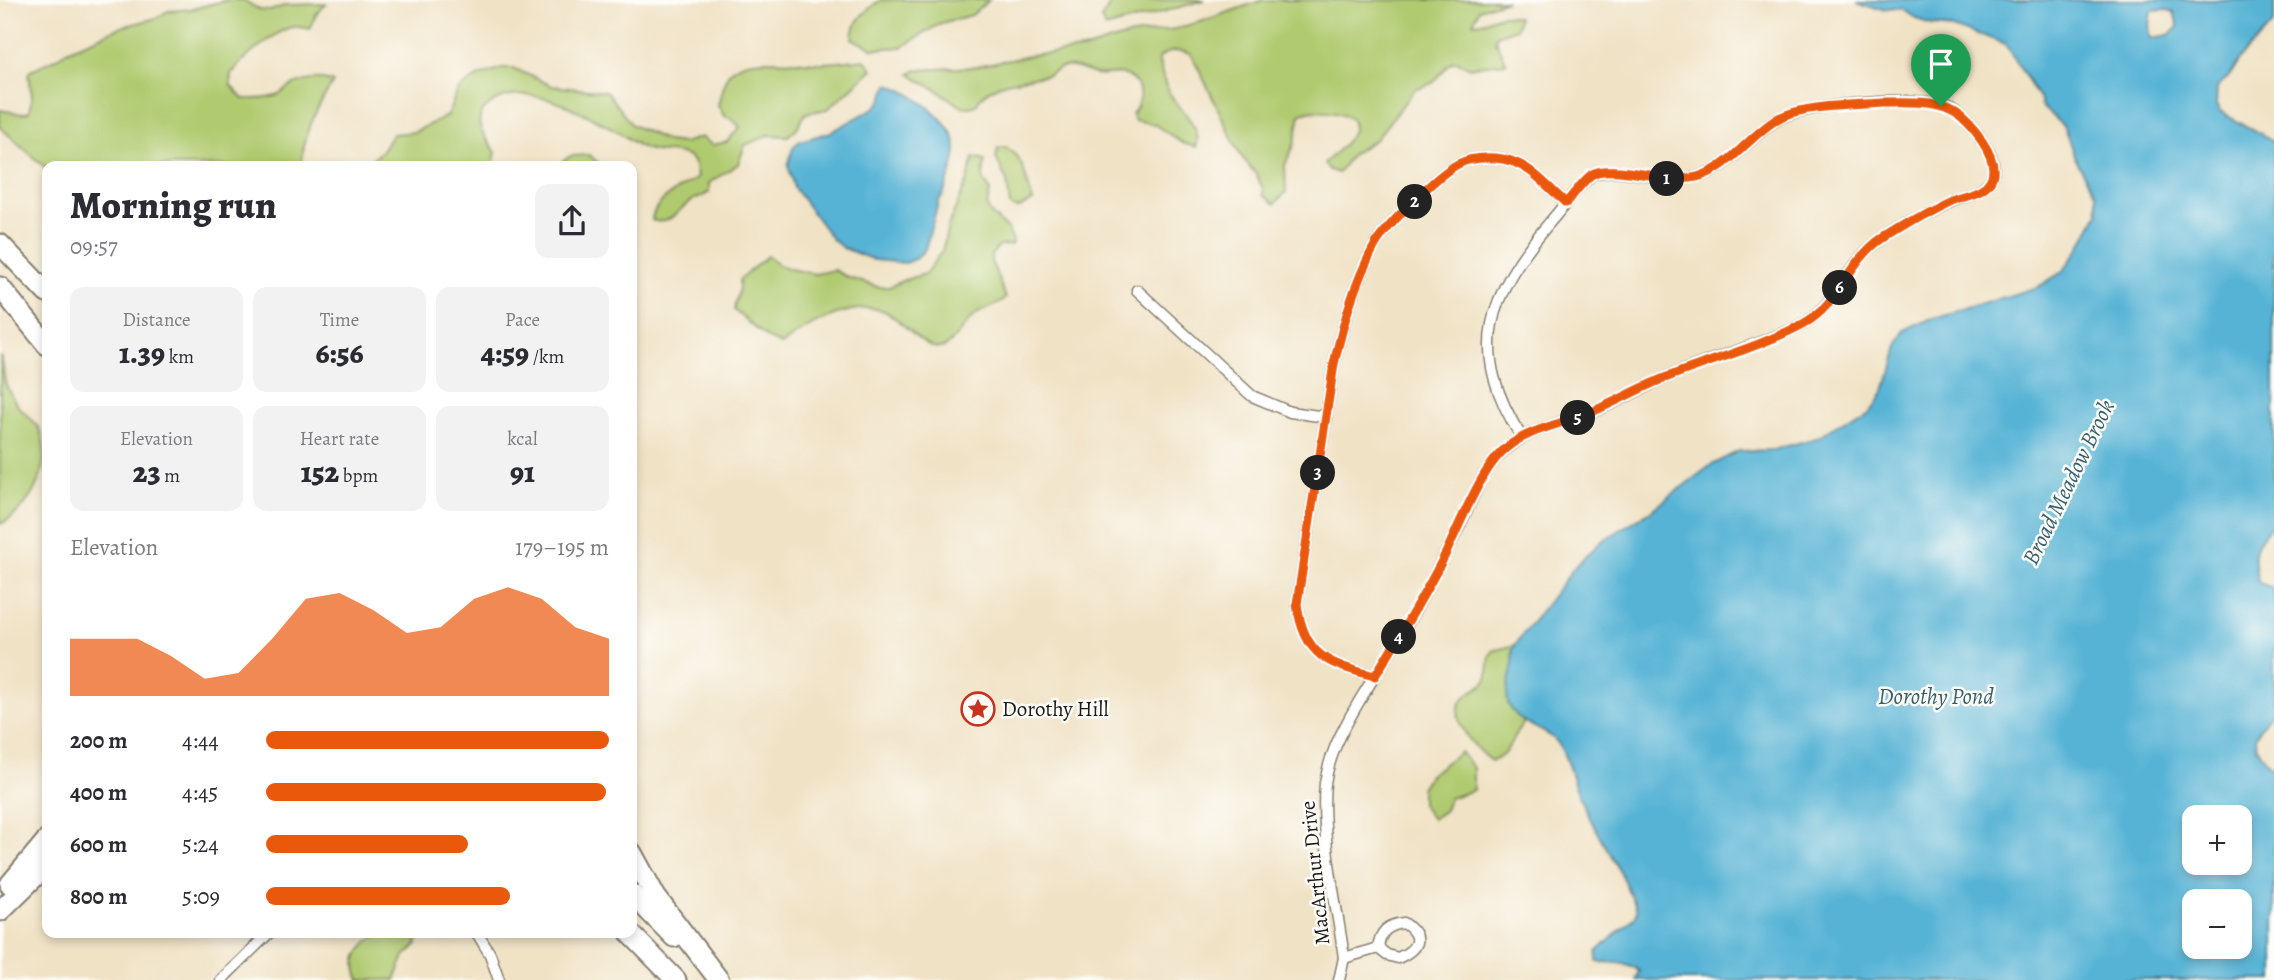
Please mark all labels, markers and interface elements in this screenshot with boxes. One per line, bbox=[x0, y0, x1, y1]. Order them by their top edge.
pin bbox=[1911, 34, 1971, 106]
icon: arrive bbox=[1922, 45, 1960, 83]
pin: 1 bbox=[1650, 162, 1684, 196]
text: 1 bbox=[1663, 165, 1670, 191]
text: Morning run bbox=[70, 179, 277, 231]
button: share bbox=[535, 184, 609, 258]
pin: 2 bbox=[1398, 184, 1432, 220]
text: 2 bbox=[1410, 188, 1419, 214]
text: 09:57 bbox=[70, 231, 118, 262]
pin: 6 bbox=[1822, 270, 1857, 306]
text: 6 bbox=[1835, 274, 1844, 300]
text: Distance bbox=[122, 307, 191, 333]
text: Time bbox=[320, 307, 359, 333]
text: Pace bbox=[505, 307, 540, 333]
text: 1.39 bbox=[119, 333, 165, 373]
text: 6:56 bbox=[315, 333, 364, 373]
text: 4:59 bbox=[481, 333, 529, 373]
text: km bbox=[165, 344, 194, 370]
text: /km bbox=[529, 344, 564, 370]
water label: Broad Meadow Brook bbox=[2015, 395, 2122, 570]
pin: 5 bbox=[1560, 400, 1596, 436]
text: 5 bbox=[1573, 404, 1582, 430]
text: Elevation bbox=[120, 426, 193, 452]
text: Heart rate bbox=[300, 426, 379, 452]
text: kcal bbox=[507, 426, 538, 452]
text: 23 bbox=[133, 452, 161, 492]
text: 152 bbox=[301, 452, 339, 492]
text: 91 bbox=[510, 452, 535, 492]
pin: 3 bbox=[1300, 456, 1336, 490]
text: 3 bbox=[1313, 459, 1322, 485]
text: m bbox=[161, 463, 180, 489]
text: bpm bbox=[339, 463, 378, 489]
text: Elevation bbox=[70, 532, 158, 563]
text: 179–195 m bbox=[515, 532, 609, 563]
pin: 4 bbox=[1382, 620, 1416, 654]
text: 4 bbox=[1394, 623, 1403, 649]
water label: Dorothy Pond bbox=[1878, 681, 1994, 712]
place icon: Dorothy Hill bbox=[959, 690, 997, 728]
place label: Dorothy Hill bbox=[1002, 695, 1109, 723]
text: 200 m bbox=[70, 725, 128, 756]
text: 4:44 bbox=[182, 725, 219, 756]
text: 400 m bbox=[70, 777, 127, 808]
text: 4:45 bbox=[182, 777, 218, 808]
street label: MacArthur Drive bbox=[1293, 799, 1337, 947]
map controls bbox=[2182, 805, 2252, 959]
button: + bbox=[2182, 805, 2252, 875]
text: 600 m bbox=[70, 829, 127, 860]
text: 5:24 bbox=[182, 829, 219, 860]
text: 800 m bbox=[70, 881, 127, 912]
text: 5:09 bbox=[182, 881, 220, 912]
button: − bbox=[2182, 889, 2252, 959]

